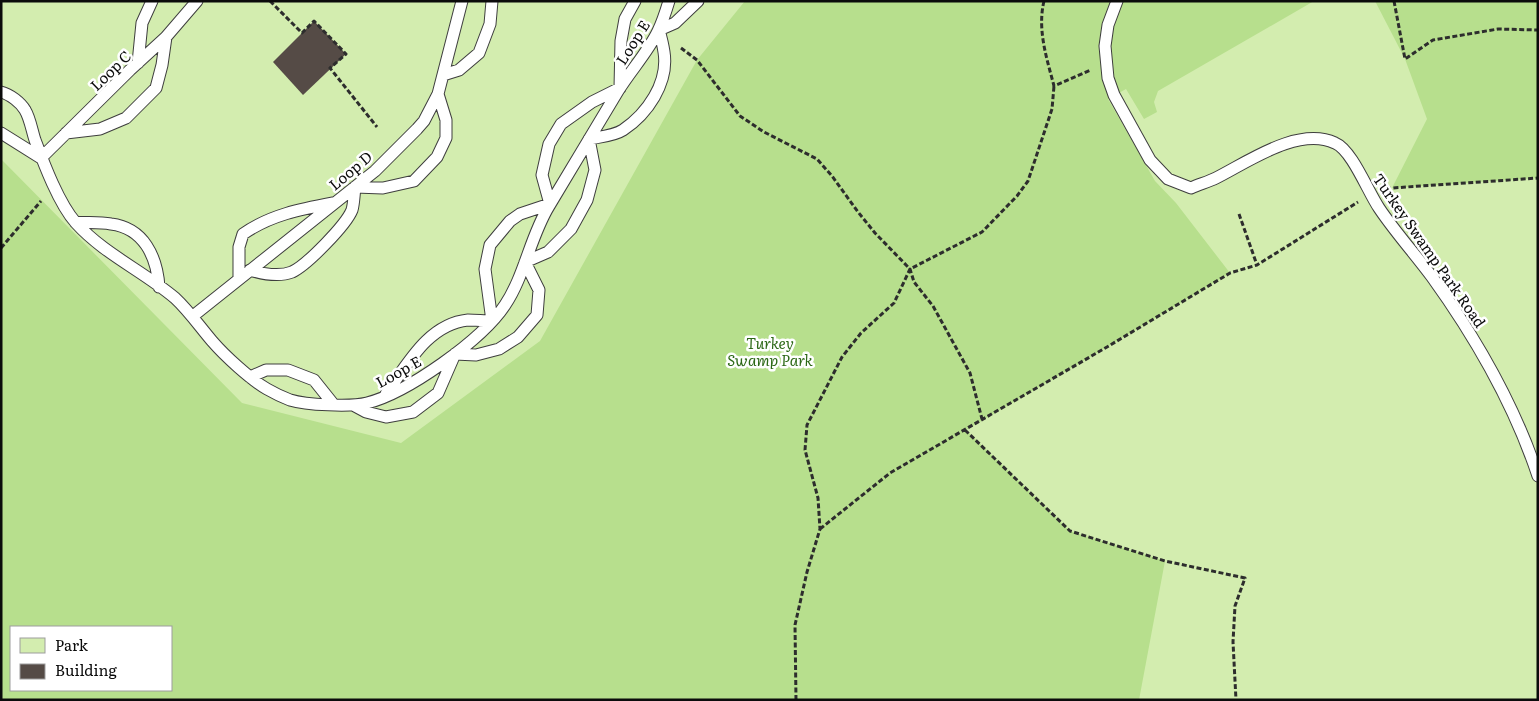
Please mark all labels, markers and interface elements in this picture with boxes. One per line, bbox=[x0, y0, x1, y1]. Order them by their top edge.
street label: Loop E bbox=[609, 15, 655, 69]
street label: Loop C bbox=[84, 44, 136, 96]
street label: Loop D bbox=[323, 145, 377, 195]
street label: Turkey Swamp Park Road bbox=[1368, 168, 1492, 332]
park label: Turkey Swamp Park bbox=[727, 331, 814, 371]
street label: Loop E bbox=[371, 349, 425, 393]
legend bbox=[10, 626, 172, 691]
text: Park bbox=[55, 633, 89, 656]
text: Building bbox=[55, 658, 117, 681]

